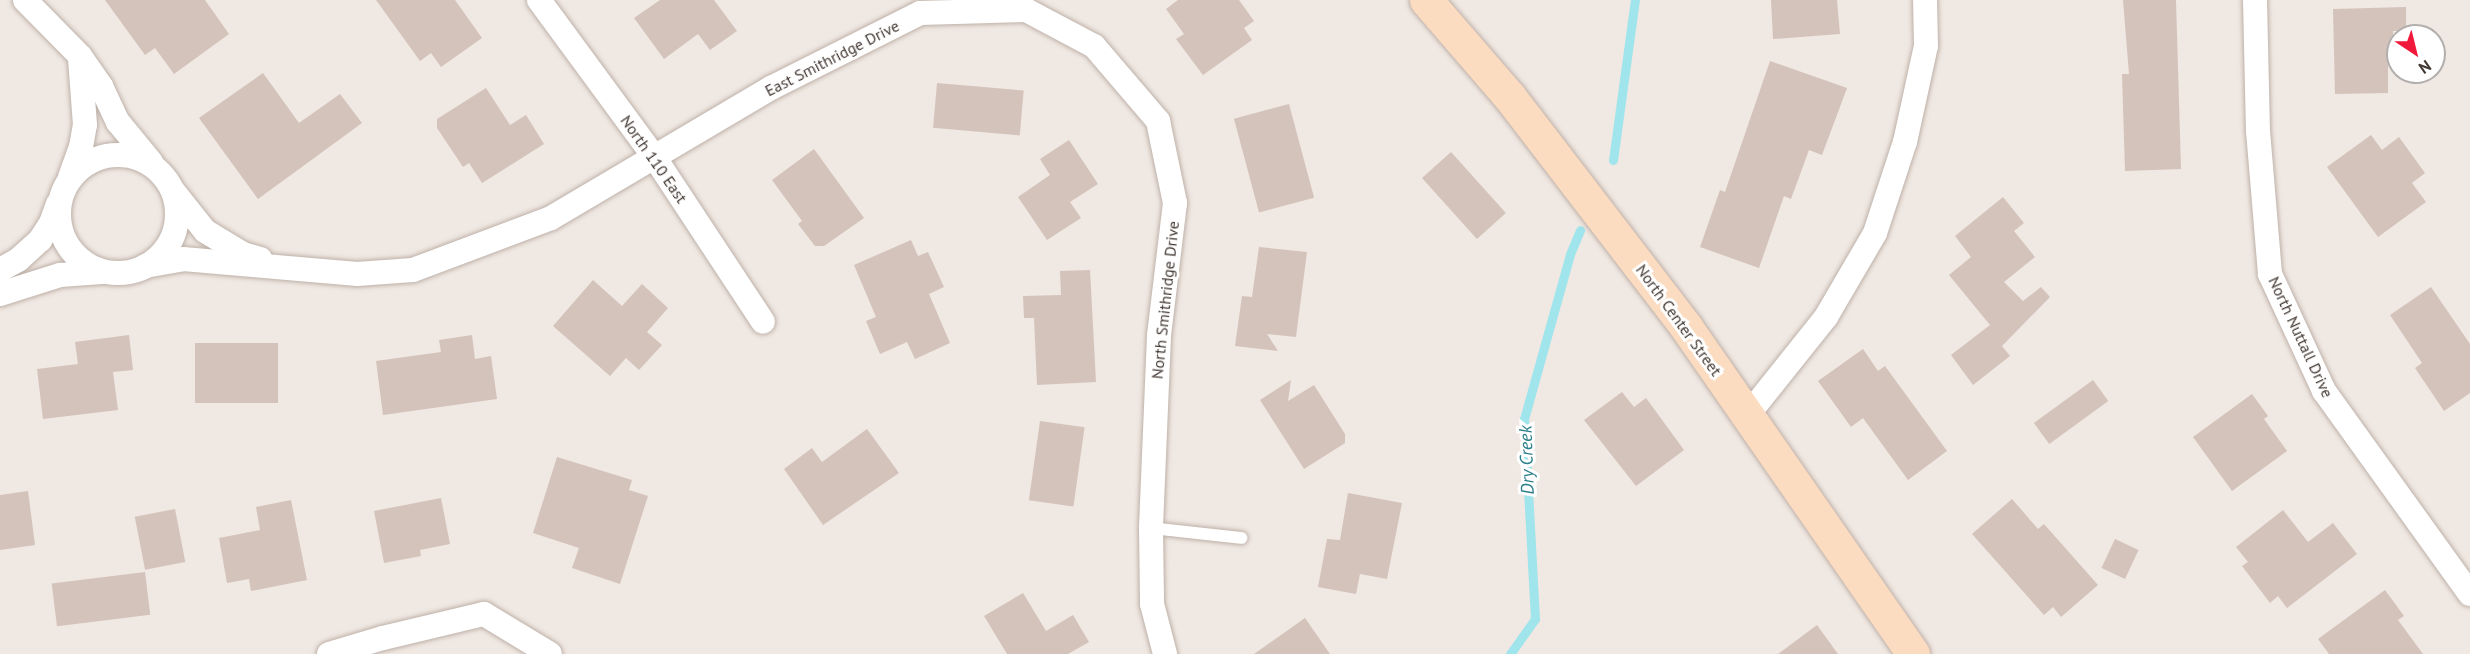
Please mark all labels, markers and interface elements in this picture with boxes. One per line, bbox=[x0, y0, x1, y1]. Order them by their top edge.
street label: East Smithridge Drive bbox=[762, 16, 902, 100]
north arrow bbox=[2386, 24, 2446, 84]
text: N bbox=[2415, 56, 2435, 78]
street label: North 110 East bbox=[617, 111, 691, 207]
street label: North Smithridge Drive bbox=[1147, 220, 1183, 380]
street label: North Center Street bbox=[1632, 261, 1726, 379]
street label: North Nuttall Drive bbox=[2265, 273, 2337, 401]
water label: Dry Creek bbox=[1515, 425, 1539, 495]

